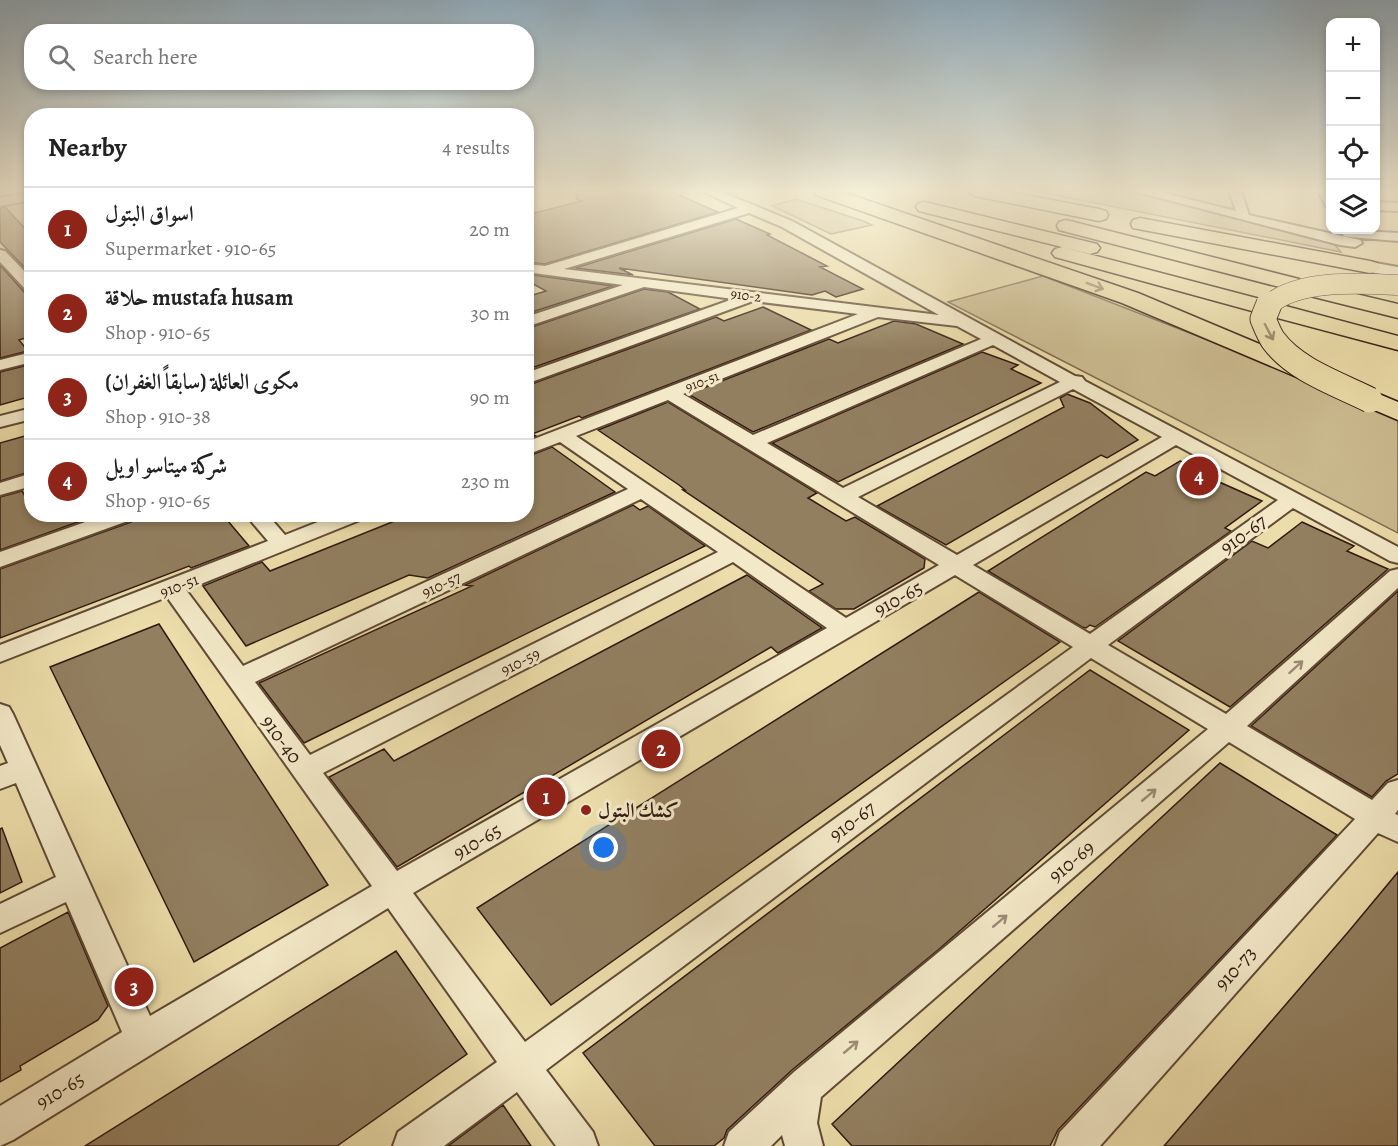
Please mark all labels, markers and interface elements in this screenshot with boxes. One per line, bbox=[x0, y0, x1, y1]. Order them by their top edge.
map controls bbox=[1326, 18, 1380, 234]
button: + bbox=[1326, 18, 1380, 72]
search box bbox=[24, 24, 534, 90]
icon: search bbox=[45, 41, 78, 74]
text: Search here bbox=[93, 42, 198, 72]
button: − bbox=[1326, 72, 1380, 126]
button: locate bbox=[1326, 126, 1380, 180]
text: Nearby bbox=[48, 130, 127, 165]
text: 4 results bbox=[442, 134, 510, 161]
button: layers bbox=[1326, 180, 1380, 234]
text: اسواق البتول bbox=[105, 199, 194, 229]
text: 1 bbox=[64, 216, 71, 243]
text: 20 m bbox=[469, 216, 510, 243]
text: Supermarket · 910-65 bbox=[105, 235, 276, 262]
one-way arrow bbox=[1085, 281, 1104, 292]
text: حلاقة mustafa husam bbox=[105, 283, 293, 313]
street label: 910-2 bbox=[730, 284, 763, 307]
text: 2 bbox=[63, 300, 72, 327]
text: 30 m bbox=[470, 300, 510, 327]
text: Shop · 910-65 bbox=[105, 319, 211, 346]
one-way arrow bbox=[1264, 322, 1275, 340]
street label: 910-51 bbox=[683, 366, 722, 397]
text: مكوى العائلة (سابقاً الغفران) bbox=[105, 367, 299, 397]
text: 3 bbox=[63, 384, 72, 411]
text: 90 m bbox=[470, 384, 510, 411]
text: Shop · 910-38 bbox=[105, 403, 211, 430]
text: شركة ميتاسو اويل bbox=[105, 451, 227, 481]
pin: 4 bbox=[1180, 454, 1218, 498]
text: 4 bbox=[63, 468, 72, 495]
text: 230 m bbox=[461, 468, 510, 495]
text: Shop · 910-65 bbox=[105, 487, 211, 514]
street label: 910-67 bbox=[1214, 508, 1273, 561]
street label: 910-57 bbox=[418, 566, 465, 604]
street label: 910-51 bbox=[157, 568, 202, 603]
street label: 910-65 bbox=[869, 574, 928, 623]
street label: 910-59 bbox=[497, 643, 544, 681]
one-way arrow bbox=[1288, 660, 1303, 674]
street label: 910-40 bbox=[255, 710, 308, 769]
pin: 2 bbox=[642, 726, 680, 771]
pin: 1 bbox=[526, 774, 566, 820]
one-way arrow bbox=[1141, 788, 1156, 802]
street label: 910-67 bbox=[823, 795, 882, 848]
place label: كشك البتول bbox=[598, 797, 679, 824]
marker: كشك البتول bbox=[579, 803, 593, 817]
street label: 910-65 bbox=[448, 817, 507, 866]
your location bbox=[589, 833, 618, 862]
street label: 910-69 bbox=[1043, 834, 1100, 889]
one-way arrow bbox=[992, 914, 1007, 928]
street label: 910-73 bbox=[1208, 940, 1262, 996]
pin: 3 bbox=[114, 964, 154, 1010]
one-way arrow bbox=[843, 1040, 858, 1054]
street label: 910-65 bbox=[31, 1065, 90, 1115]

